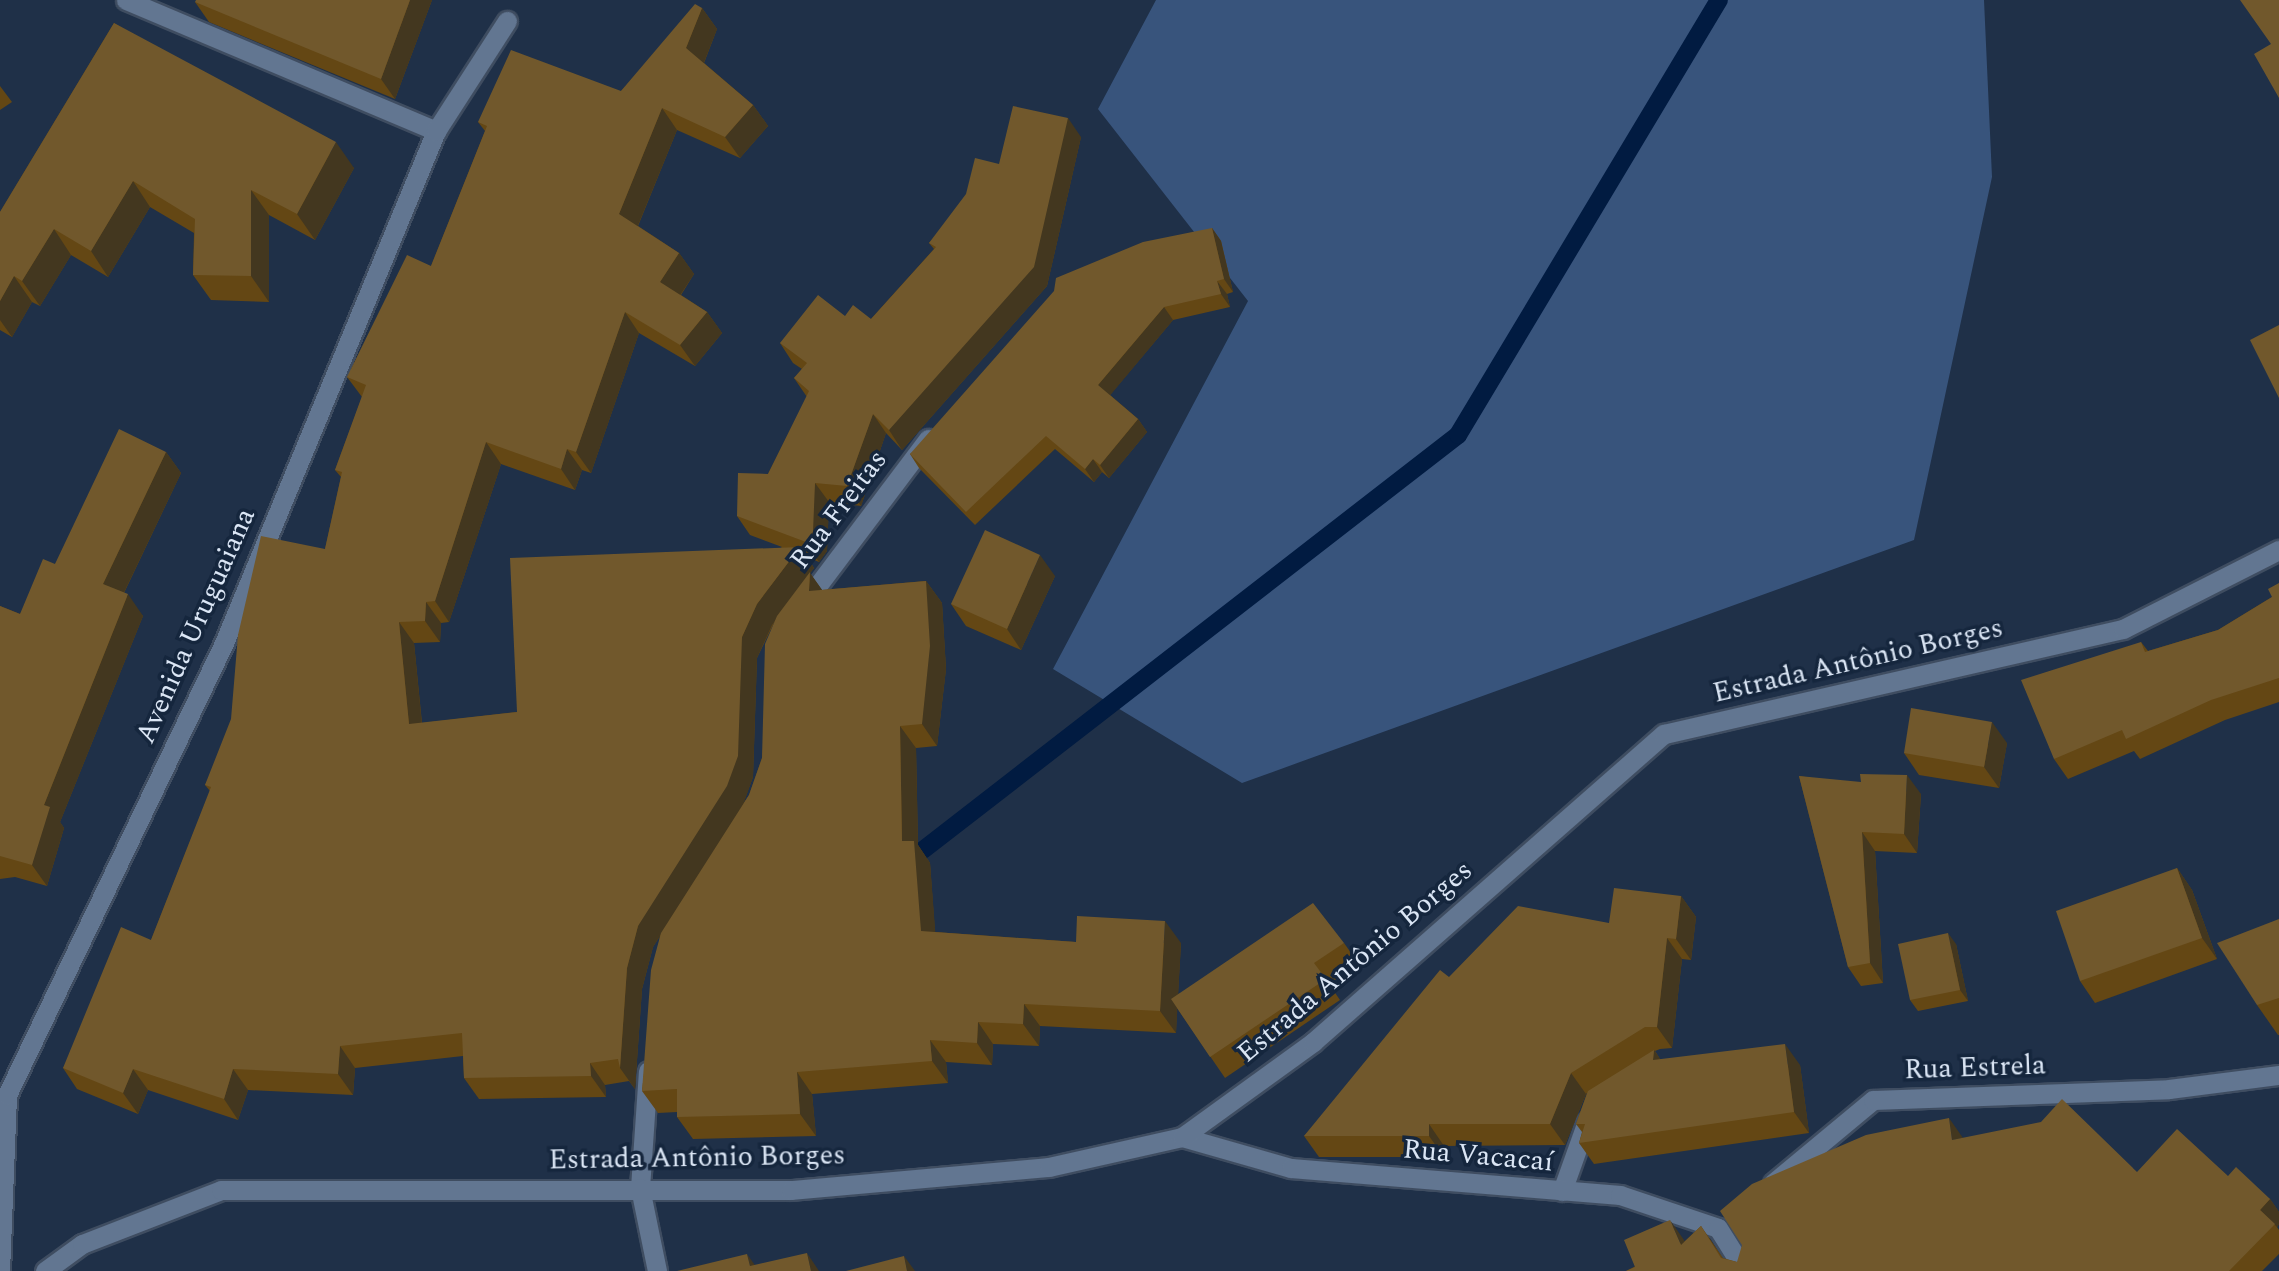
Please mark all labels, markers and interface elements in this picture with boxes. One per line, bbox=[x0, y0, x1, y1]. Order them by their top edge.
street label: Rua Freitas bbox=[783, 444, 895, 576]
street label: Avenida Uruguaiana bbox=[129, 503, 263, 749]
street label: Estrada Antônio Borges bbox=[1710, 611, 2006, 711]
street label: Estrada Antônio Borges bbox=[1231, 854, 1479, 1070]
street label: Rua Estrela bbox=[1904, 1049, 2046, 1087]
street label: Rua Vacacaí bbox=[1401, 1133, 1555, 1179]
street label: Estrada Antônio Borges bbox=[548, 1139, 846, 1177]

